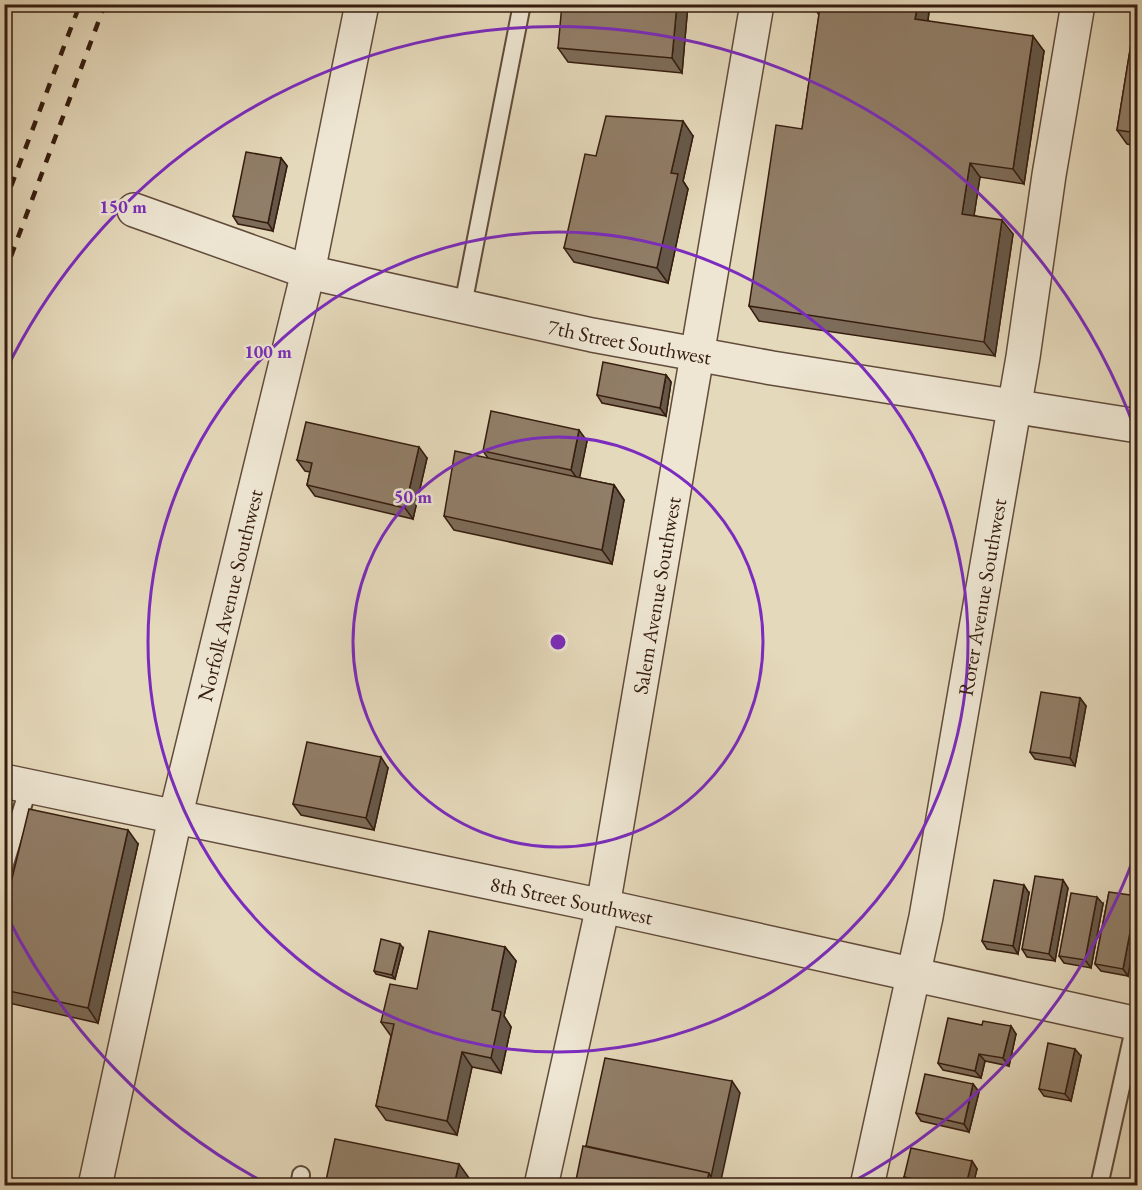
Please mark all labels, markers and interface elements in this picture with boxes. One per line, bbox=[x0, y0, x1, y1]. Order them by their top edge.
text: 150 m bbox=[99, 195, 147, 218]
street label: 7th Street Southwest bbox=[546, 312, 714, 370]
text: 100 m bbox=[244, 340, 292, 363]
text: 50 m bbox=[394, 485, 432, 508]
street label: Norfolk Avenue Southwest bbox=[190, 486, 268, 704]
street label: Salem Avenue Southwest bbox=[626, 494, 686, 696]
street label: Rorer Avenue Southwest bbox=[951, 496, 1012, 698]
centre of rings bbox=[548, 632, 568, 652]
street label: 8th Street Southwest bbox=[488, 869, 656, 930]

